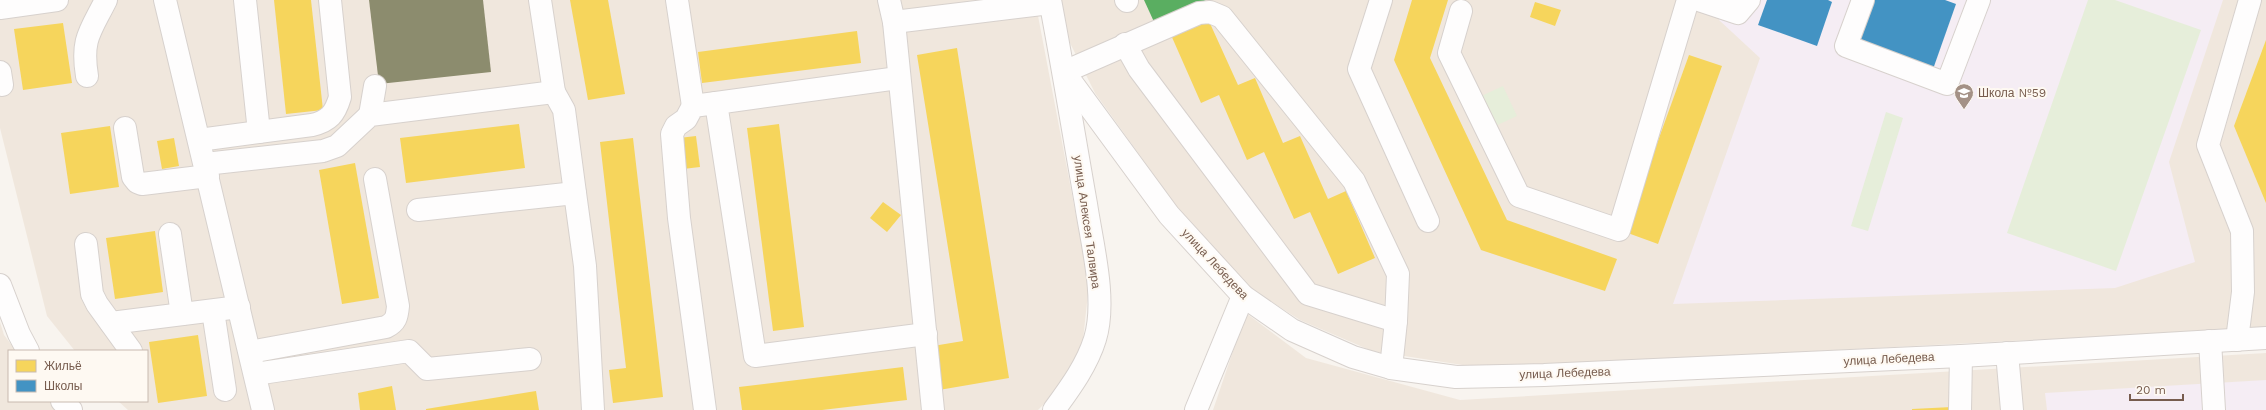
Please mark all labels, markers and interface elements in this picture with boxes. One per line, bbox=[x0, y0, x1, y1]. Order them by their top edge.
school or university icon: Школа №59 bbox=[1953, 82, 1975, 110]
place label: Школа №59 bbox=[1978, 86, 2046, 100]
street label: улица Алексея Талвира bbox=[1071, 155, 1103, 290]
street label: улица Лебедева bbox=[1179, 226, 1251, 302]
legend bbox=[8, 350, 148, 402]
street label: улица Лебедева bbox=[1843, 350, 1935, 368]
text: Жильё bbox=[44, 359, 82, 373]
street label: улица Лебедева bbox=[1519, 364, 1611, 382]
scale bar bbox=[2130, 376, 2183, 402]
text: Школы bbox=[44, 379, 82, 393]
text: 20 m bbox=[2136, 383, 2166, 397]

